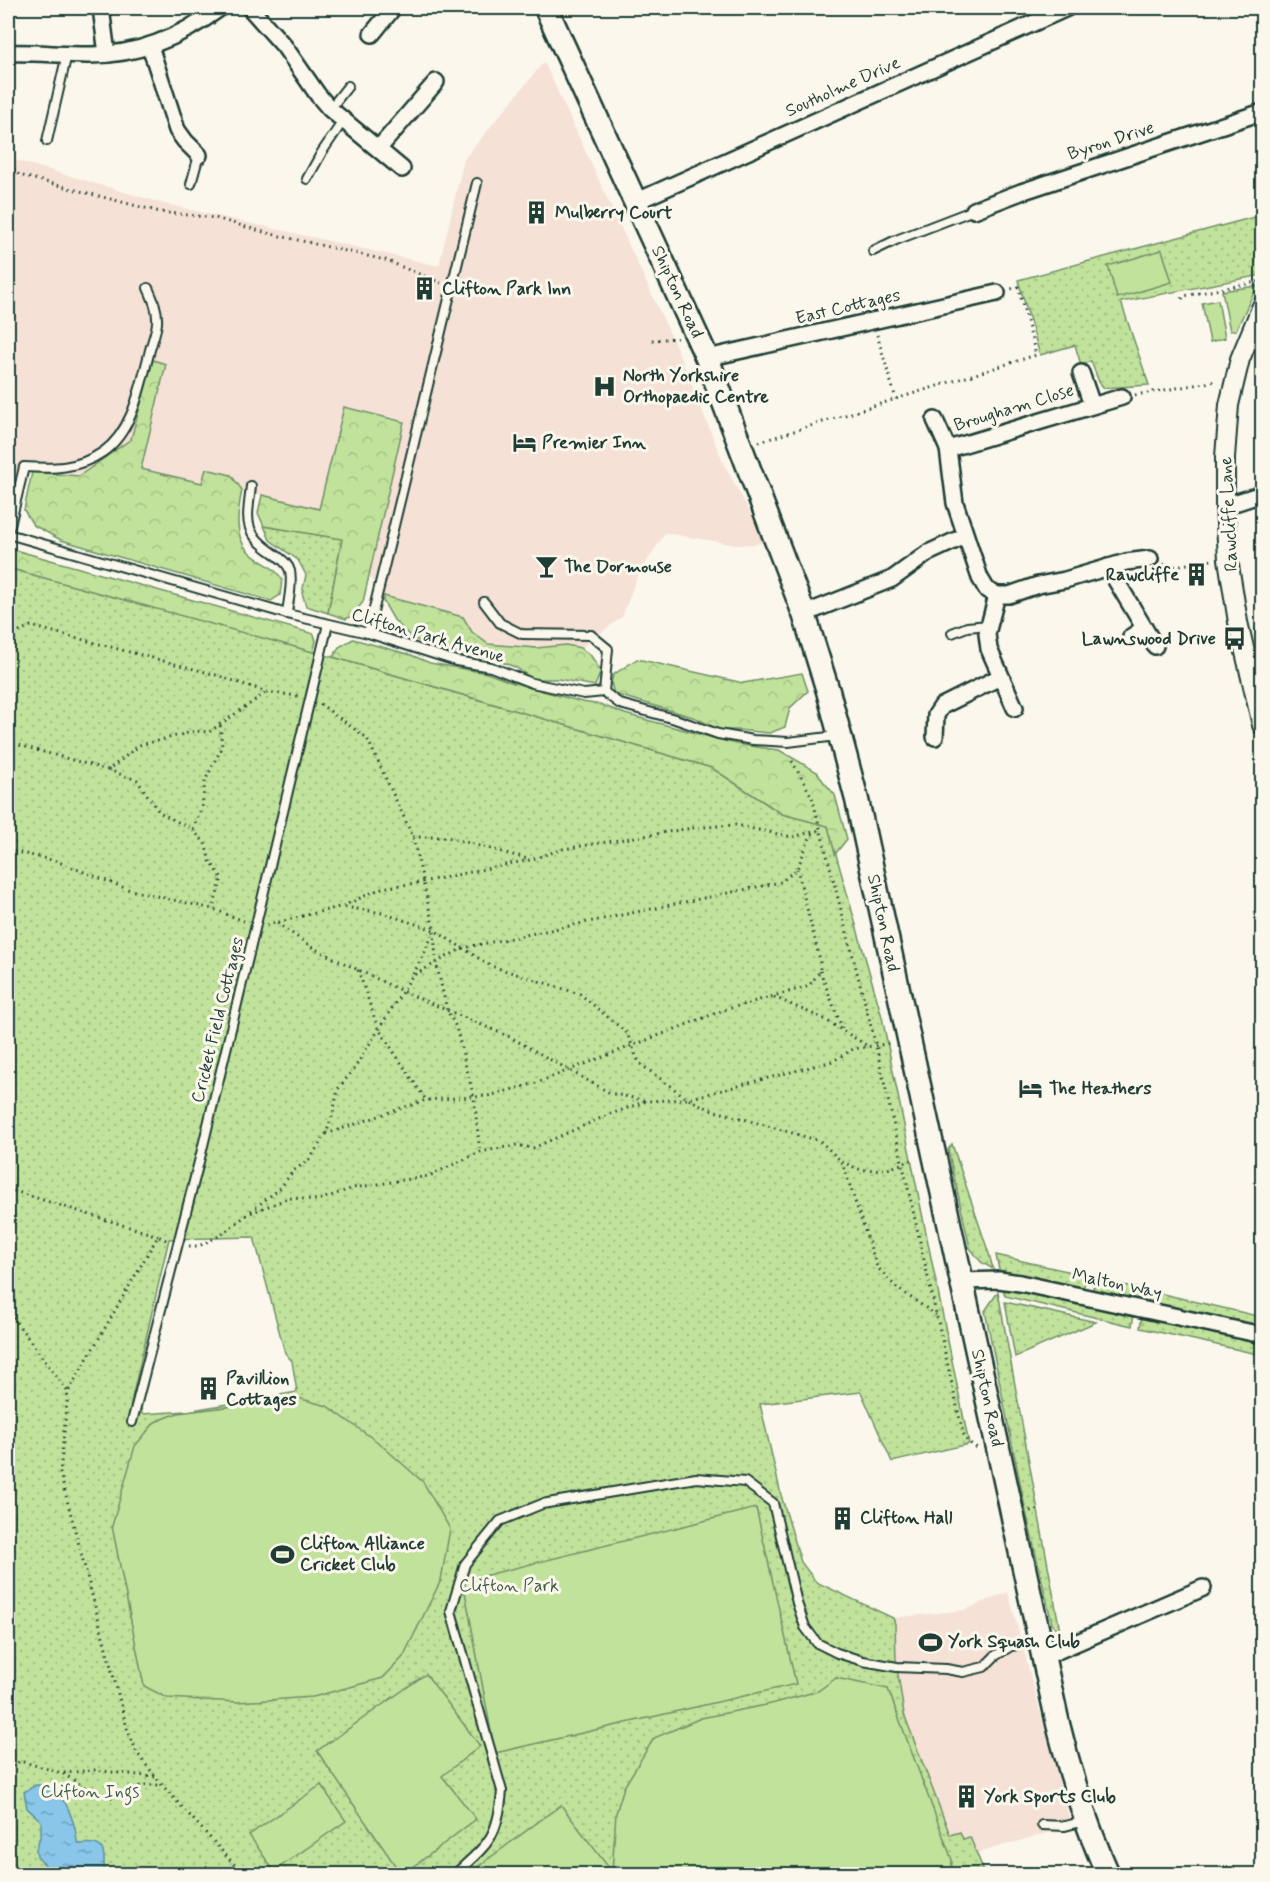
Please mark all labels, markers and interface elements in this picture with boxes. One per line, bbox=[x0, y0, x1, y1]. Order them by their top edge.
street label: Southolme Drive bbox=[782, 51, 904, 123]
street label: Byron Drive bbox=[1065, 116, 1157, 166]
building icon: Mulberry Court bbox=[524, 200, 550, 226]
place label: Mulberry Court bbox=[555, 201, 673, 225]
street label: Shipton Road bbox=[645, 242, 709, 342]
building icon: Clifton Park Inn bbox=[411, 276, 437, 302]
place label: Clifton Park Inn bbox=[442, 277, 571, 301]
street label: East Cottages bbox=[793, 283, 903, 331]
place label: North Yorkshire Orthopaedic Centre bbox=[623, 364, 769, 409]
hospital icon: North Yorkshire Orthopaedic Centre bbox=[592, 373, 618, 399]
street label: Brougham Close bbox=[951, 378, 1077, 438]
hotel icon: Premier Inn bbox=[511, 430, 537, 456]
place label: Premier Inn bbox=[542, 431, 647, 455]
street label: Rawcliffe Lane bbox=[1214, 456, 1244, 572]
bar icon: The Dormouse bbox=[533, 554, 559, 580]
place label: The Dormouse bbox=[564, 555, 672, 579]
building icon: Rawcliffe bbox=[1184, 562, 1210, 588]
place label: Rawcliffe bbox=[1106, 563, 1179, 587]
street label: Clifton Park Avenue bbox=[349, 603, 507, 669]
bus stop icon: Lawnswood Drive bbox=[1221, 626, 1247, 652]
place label: Lawnswood Drive bbox=[1082, 627, 1216, 651]
street label: Shipton Road bbox=[861, 872, 905, 974]
street label: Cricket Field Cottages bbox=[186, 935, 250, 1105]
hotel icon: The Heathers bbox=[1018, 1076, 1044, 1102]
place label: The Heathers bbox=[1049, 1077, 1151, 1101]
street label: Malton Way bbox=[1070, 1263, 1164, 1305]
street label: Shipton Road bbox=[965, 1347, 1009, 1449]
place label: Pavillion Cottages bbox=[226, 1367, 297, 1412]
building icon: Pavillion Cottages bbox=[195, 1376, 221, 1402]
building icon: Clifton Hall bbox=[829, 1505, 855, 1531]
place label: Clifton Hall bbox=[860, 1506, 953, 1530]
place label: Clifton Alliance Cricket Club bbox=[300, 1532, 425, 1577]
sports icon: Clifton Alliance Cricket Club bbox=[269, 1541, 295, 1567]
park label: Clifton Park bbox=[459, 1574, 559, 1598]
sports icon: York Squash Club bbox=[917, 1629, 943, 1655]
place label: York Squash Club bbox=[948, 1630, 1080, 1654]
park label: Clifton Ings bbox=[41, 1780, 139, 1806]
building icon: York Sports Club bbox=[953, 1784, 979, 1810]
place label: York Sports Club bbox=[984, 1785, 1116, 1809]

